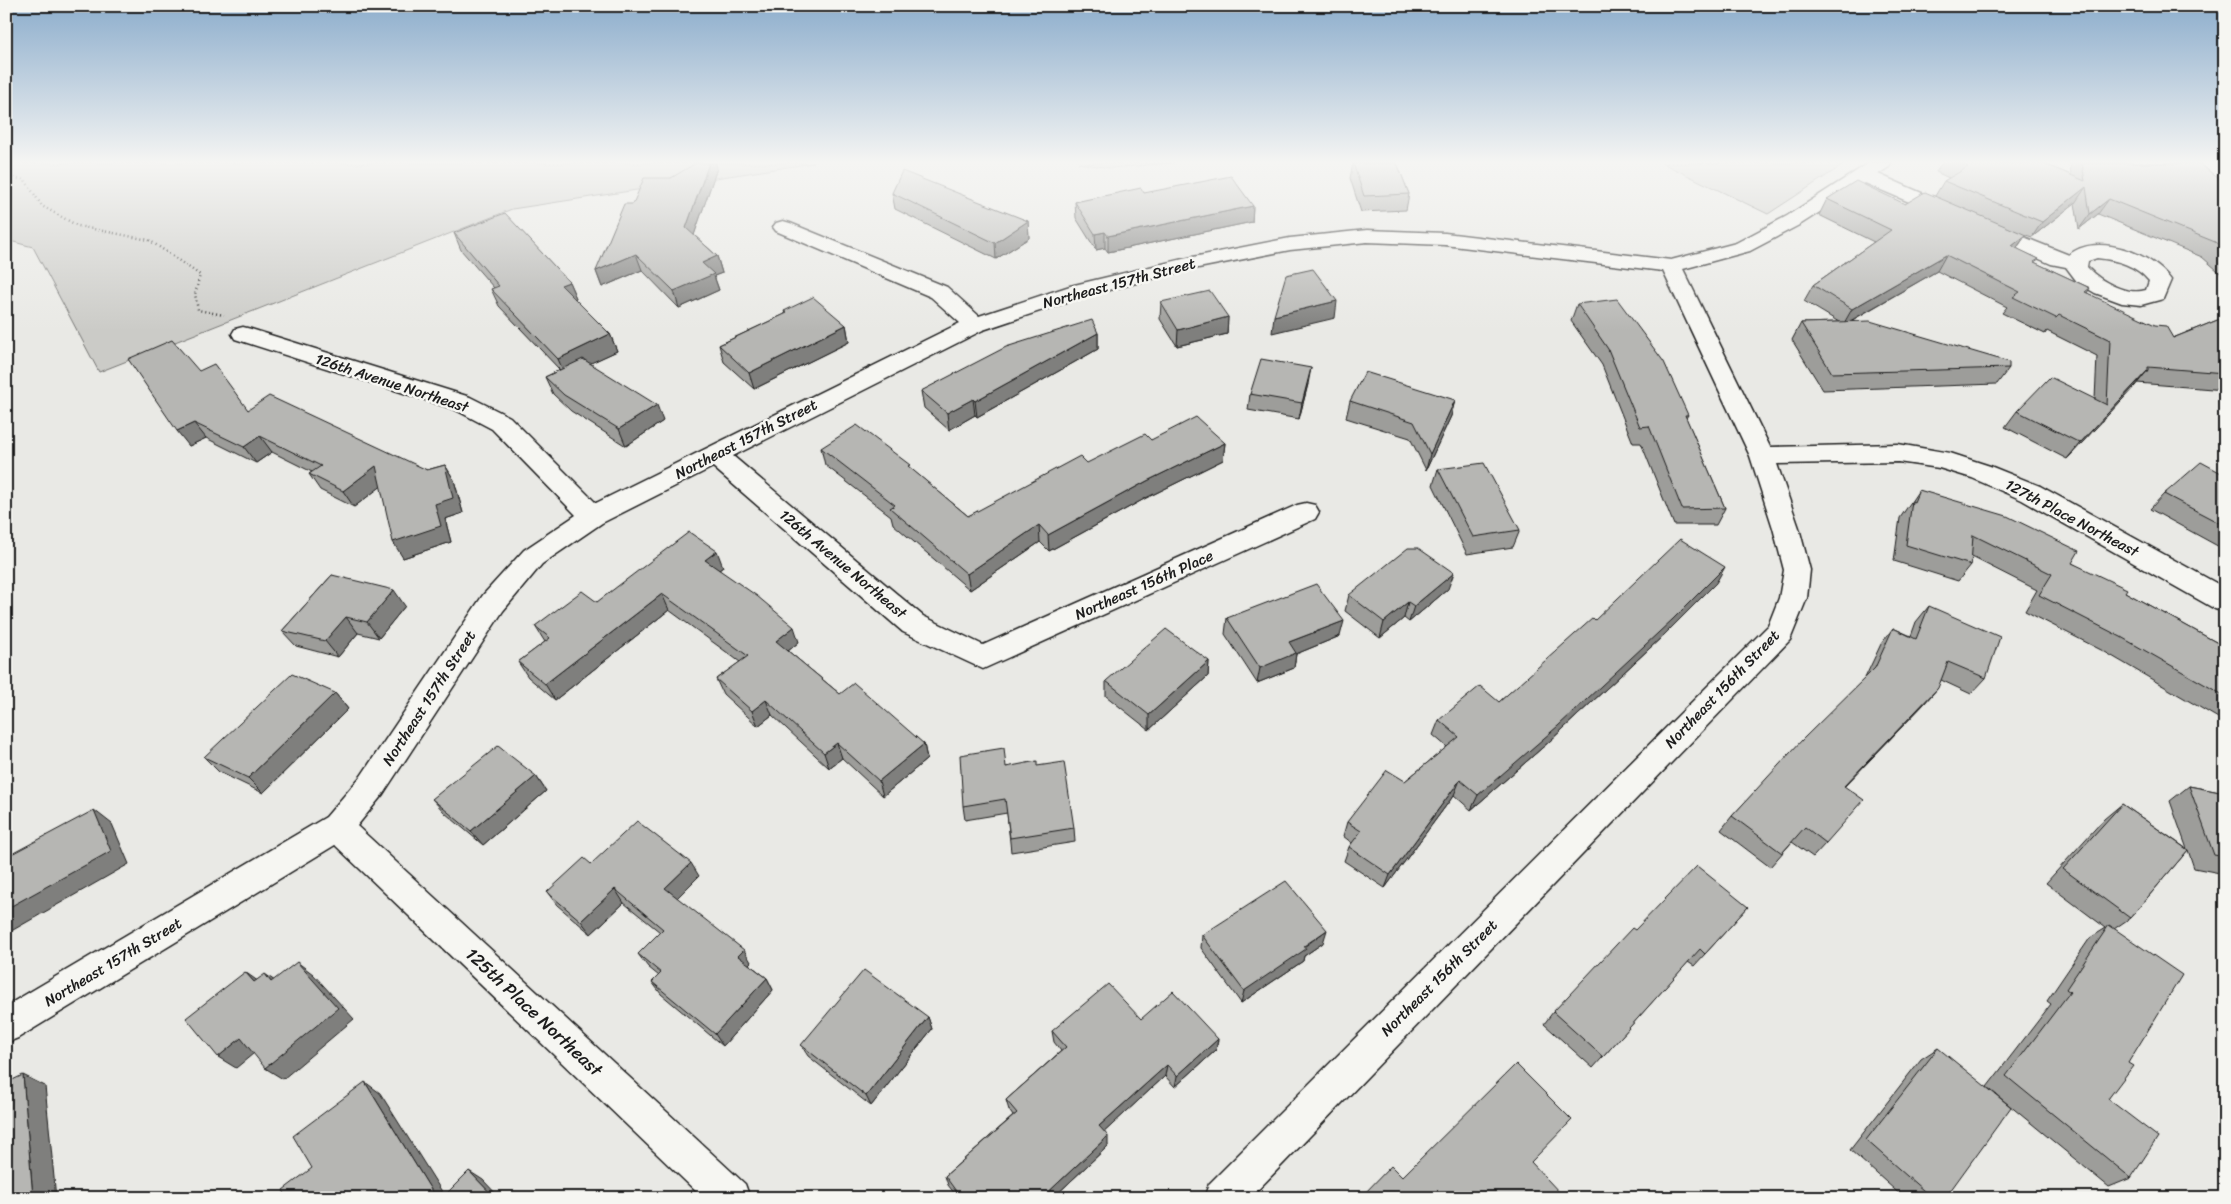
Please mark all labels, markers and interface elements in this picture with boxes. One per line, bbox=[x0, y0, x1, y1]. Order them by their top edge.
street label: Northeast 157th Street bbox=[1040, 250, 1199, 316]
street label: 126th Avenue Northeast bbox=[312, 346, 473, 420]
street label: Northeast 157th Street bbox=[670, 392, 822, 486]
street label: 127th Place Northeast bbox=[2000, 472, 2144, 565]
street label: 126th Avenue Northeast bbox=[773, 503, 913, 626]
street label: Northeast 156th Place bbox=[1071, 543, 1218, 627]
street label: Northeast 156th Street bbox=[1658, 623, 1786, 755]
street label: Northeast 157th Street bbox=[375, 625, 483, 771]
street label: Northeast 157th Street bbox=[39, 910, 187, 1014]
street label: Northeast 156th Street bbox=[1374, 913, 1504, 1043]
street label: 125th Place Northeast bbox=[458, 939, 611, 1085]

